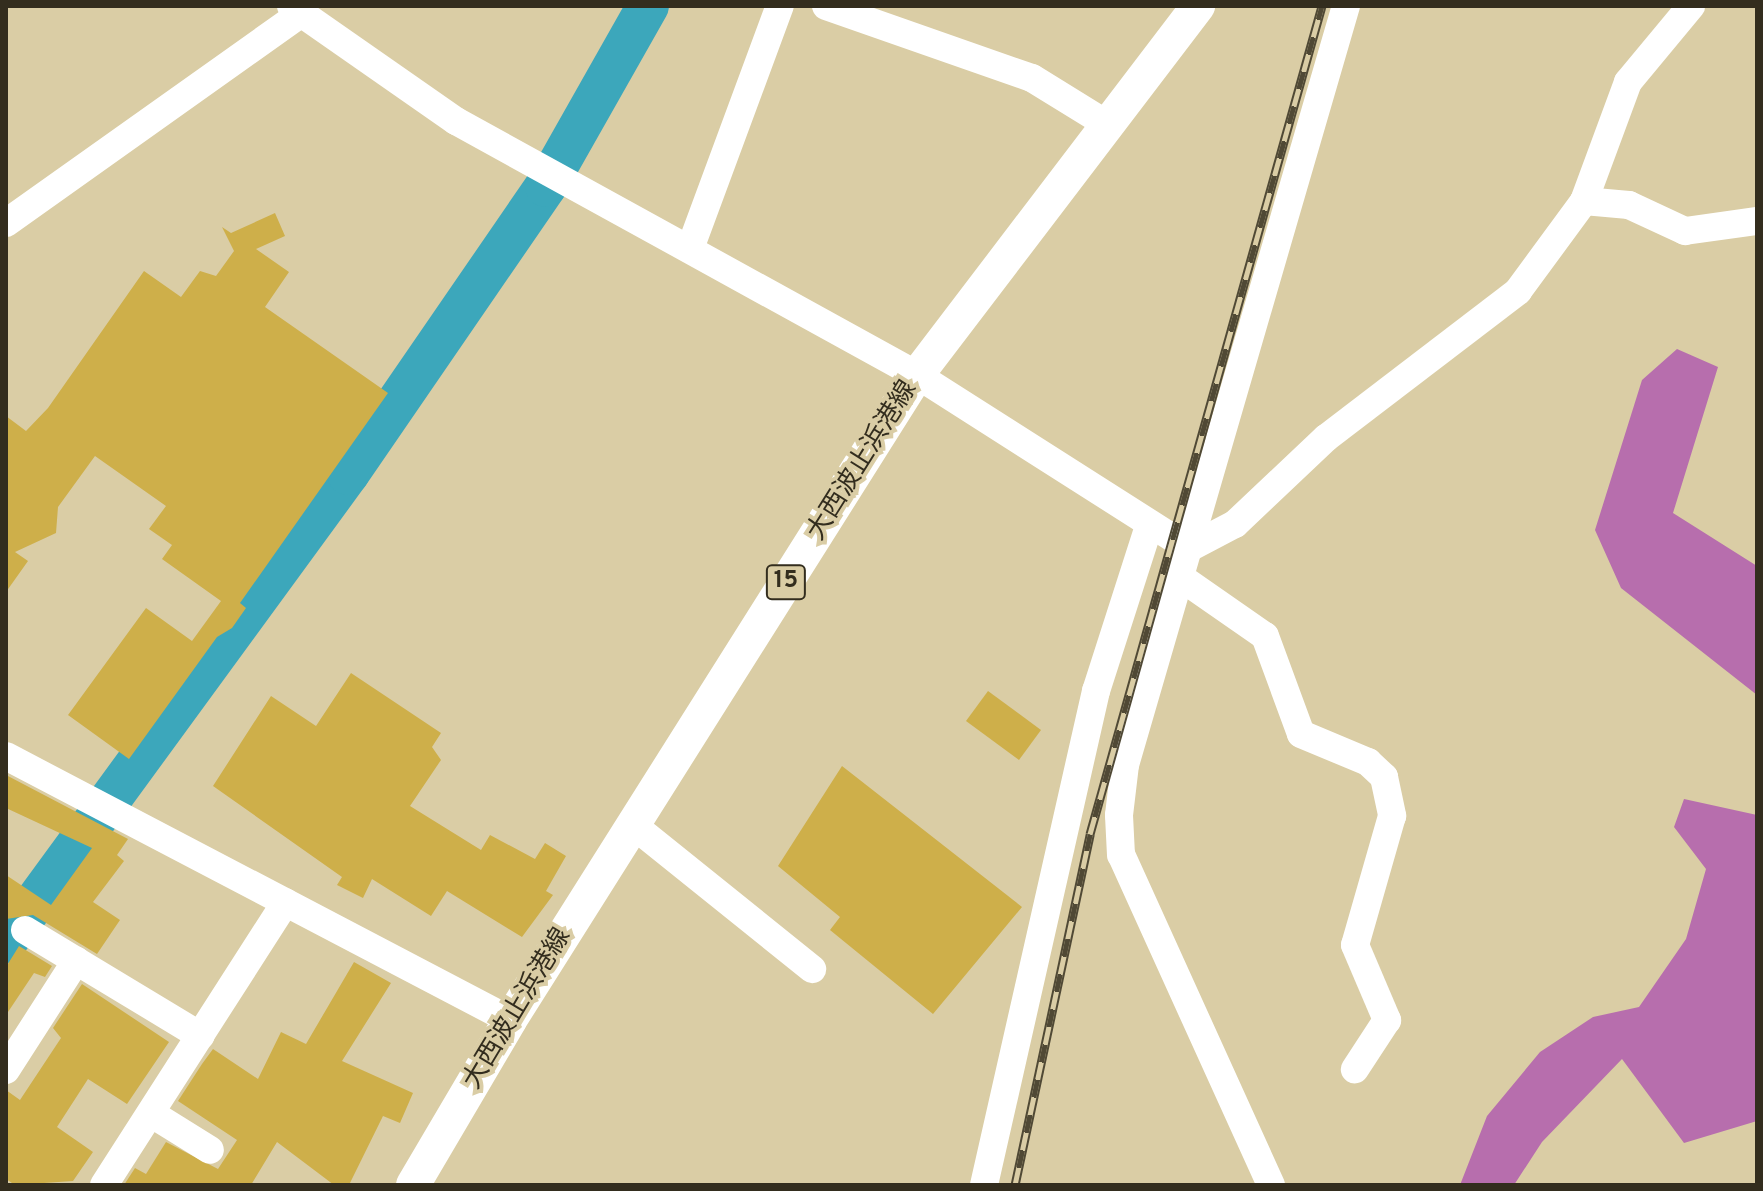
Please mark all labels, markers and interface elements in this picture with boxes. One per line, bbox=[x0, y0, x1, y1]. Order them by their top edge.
street label: 大西波止浜港線 bbox=[802, 376, 924, 546]
road number: 15 bbox=[764, 562, 808, 602]
street label: 大西波止浜港線 bbox=[458, 923, 578, 1095]

